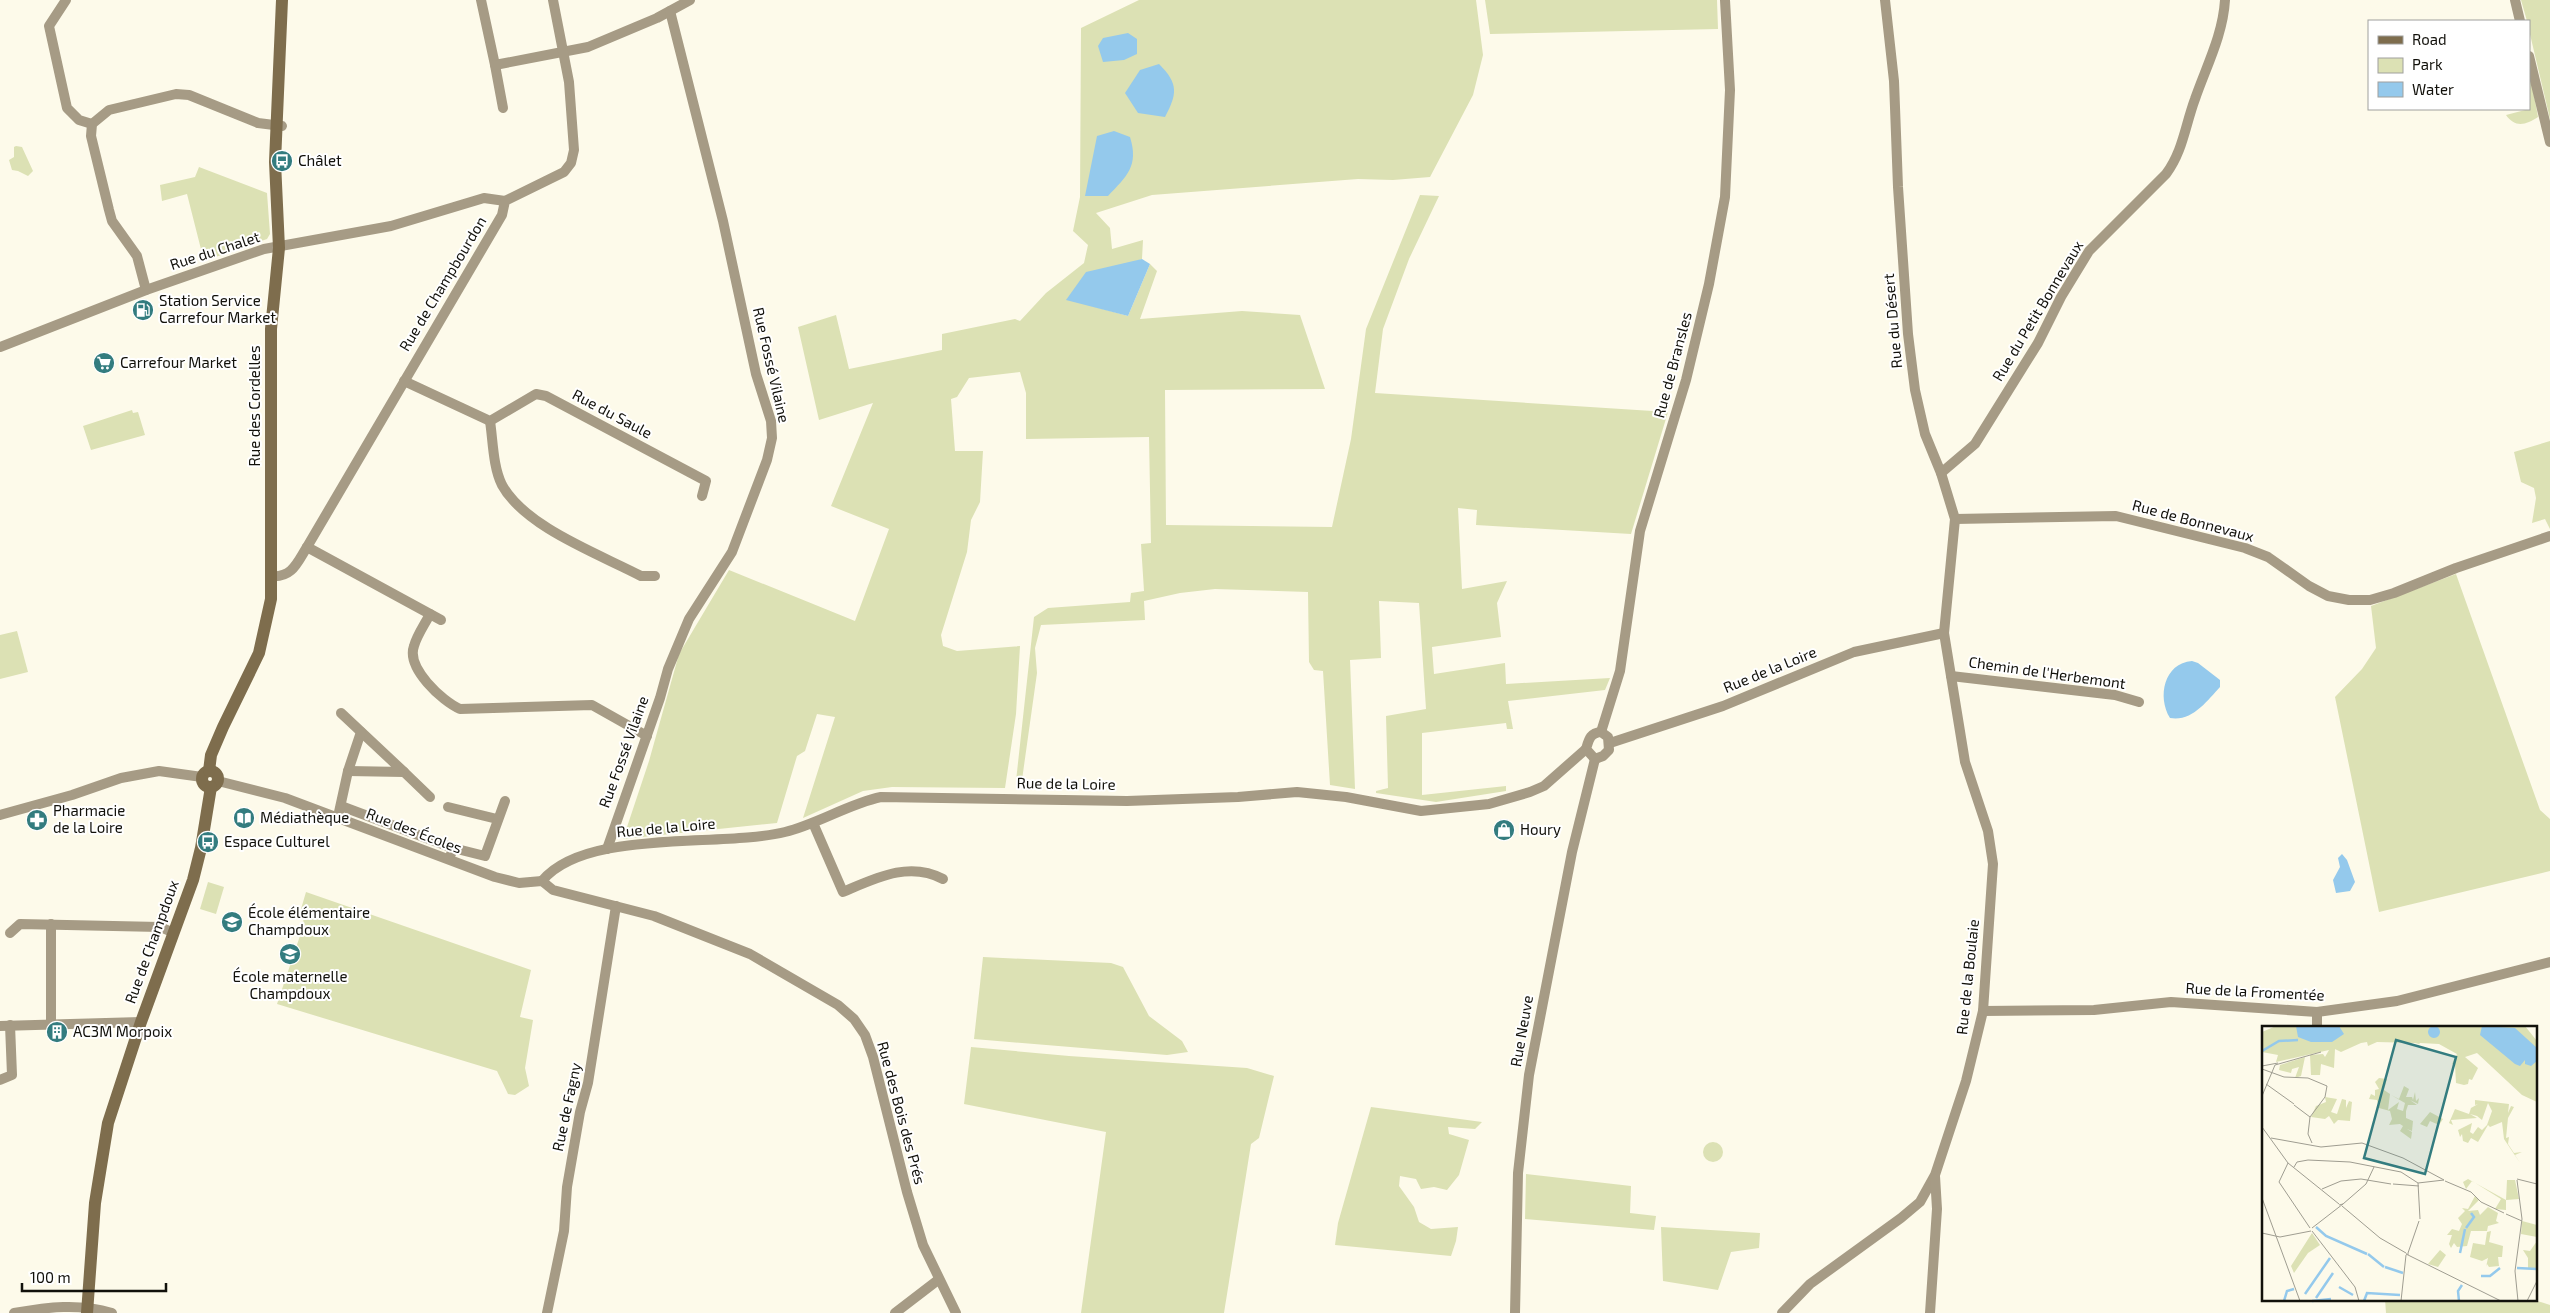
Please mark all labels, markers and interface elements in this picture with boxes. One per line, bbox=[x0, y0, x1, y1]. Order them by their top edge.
legend bbox=[2368, 20, 2530, 110]
text: Road bbox=[2412, 30, 2447, 48]
text: Park bbox=[2412, 55, 2443, 73]
text: Water bbox=[2412, 80, 2454, 98]
bus stop icon: Châlet bbox=[270, 149, 294, 173]
place label: Châlet bbox=[298, 151, 342, 169]
street label: Rue de Champbourdon bbox=[395, 213, 489, 354]
street label: Rue du Chalet bbox=[167, 227, 262, 273]
street label: Rue du Petit Bonnevaux bbox=[1988, 237, 2086, 384]
street label: Rue du Désert bbox=[1879, 273, 1905, 369]
place label: Station Service Carrefour Market bbox=[159, 291, 276, 326]
fuel station icon: Station Service Carrefour Market bbox=[131, 298, 155, 322]
street label: Rue Fossé Vilaine bbox=[750, 305, 794, 424]
street label: Rue de Bransles bbox=[1649, 310, 1695, 420]
street label: Rue des Cordelles bbox=[245, 345, 263, 467]
supermarket icon: Carrefour Market bbox=[92, 351, 116, 375]
place label: Carrefour Market bbox=[120, 353, 237, 371]
street label: Rue du Saule bbox=[570, 385, 655, 442]
street label: Rue de Bonnevaux bbox=[2131, 495, 2256, 545]
street label: Rue de la Loire bbox=[1720, 642, 1819, 696]
street label: Chemin de l'Herbemont bbox=[1968, 652, 2127, 692]
street label: Rue Fossé Vilaine bbox=[594, 693, 652, 810]
street label: Rue de la Loire bbox=[1016, 773, 1116, 793]
place label: Pharmacie de la Loire bbox=[53, 801, 125, 836]
street label: Rue des Écoles bbox=[364, 804, 465, 857]
library icon: Médiathèque bbox=[232, 806, 256, 830]
pharmacy icon: Pharmacie de la Loire bbox=[25, 808, 49, 832]
place label: Médiathèque bbox=[260, 808, 349, 826]
street label: Rue de la Loire bbox=[616, 814, 716, 840]
shop icon: Houry bbox=[1492, 818, 1516, 842]
place label: Houry bbox=[1520, 820, 1561, 838]
bus stop icon: Espace Culturel bbox=[196, 830, 220, 854]
place label: Espace Culturel bbox=[224, 832, 330, 850]
street label: Rue de Champdoux bbox=[120, 877, 182, 1006]
place label: École élémentaire Champdoux bbox=[248, 903, 370, 938]
school or university icon: École élémentaire Champdoux bbox=[220, 910, 244, 934]
street label: Rue de la Boulaie bbox=[1952, 918, 1982, 1036]
school or university icon: École maternelle Champdoux bbox=[278, 942, 302, 966]
place label: École maternelle Champdoux bbox=[233, 967, 347, 1002]
street label: Rue de la Fromentée bbox=[2185, 978, 2325, 1004]
street label: Rue Neuve bbox=[1506, 994, 1536, 1068]
building icon: AC3M Morpoix bbox=[45, 1020, 69, 1044]
place label: AC3M Morpoix bbox=[73, 1022, 172, 1040]
inset map bbox=[2262, 1026, 2538, 1300]
street label: Rue des Bois des Prés bbox=[874, 1039, 930, 1186]
street label: Rue de Fagny bbox=[548, 1061, 584, 1153]
scale bar bbox=[22, 1260, 166, 1292]
text: 100 m bbox=[30, 1268, 71, 1286]

